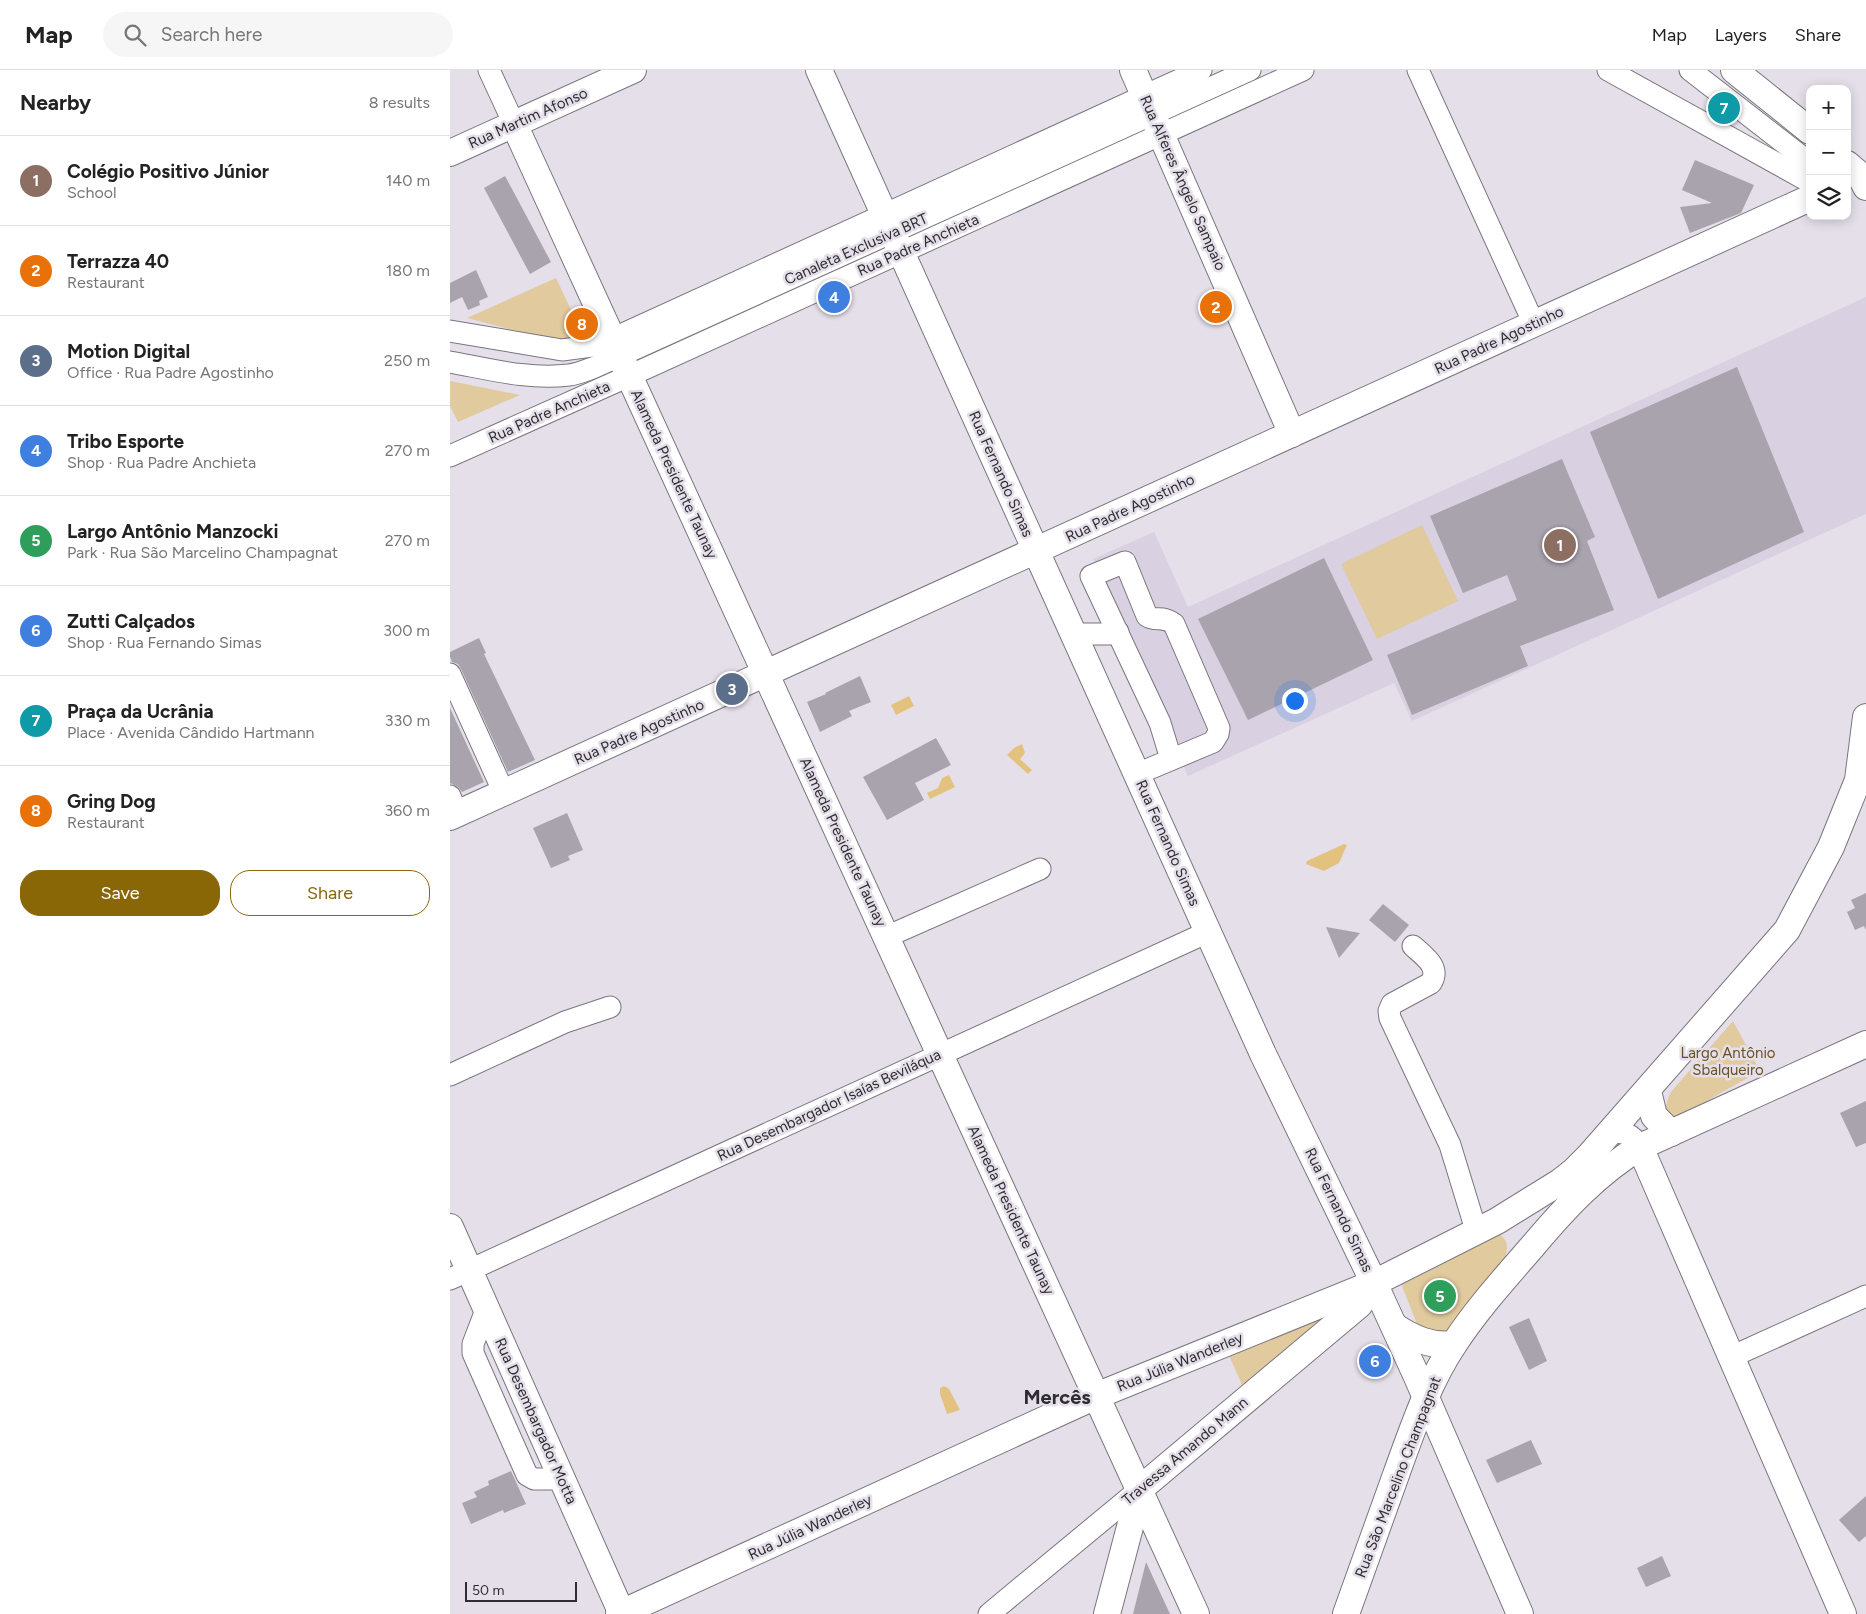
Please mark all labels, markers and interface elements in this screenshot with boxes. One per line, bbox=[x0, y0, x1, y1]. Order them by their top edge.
search box bbox=[103, 12, 453, 57]
text: Map bbox=[25, 20, 73, 49]
icon: search bbox=[121, 21, 149, 49]
text: Search here bbox=[161, 23, 262, 46]
text: Map bbox=[1652, 24, 1687, 46]
text: Layers bbox=[1715, 24, 1767, 46]
text: Share bbox=[1795, 24, 1841, 46]
street label: Rua Martim Afonso bbox=[466, 84, 591, 152]
map controls bbox=[1806, 85, 1851, 220]
button: + bbox=[1806, 85, 1851, 130]
pin: 7 bbox=[1708, 89, 1740, 127]
text: Nearby bbox=[20, 90, 91, 115]
text: 8 results bbox=[369, 93, 430, 112]
street label: Rua Alferes Ângelo Sampaio bbox=[1136, 93, 1230, 274]
button: − bbox=[1806, 130, 1851, 175]
text: Colégio Positivo Júnior bbox=[67, 160, 269, 183]
text: 1 bbox=[33, 171, 39, 190]
text: 140 m bbox=[386, 171, 430, 190]
button: layers bbox=[1806, 175, 1851, 220]
text: School bbox=[67, 183, 117, 202]
street label: Canaleta Exclusiva BRT bbox=[782, 209, 931, 289]
street label: Rua Padre Anchieta bbox=[854, 210, 982, 280]
text: Terrazza 40 bbox=[67, 250, 169, 273]
text: 2 bbox=[31, 261, 41, 280]
text: 180 m bbox=[386, 261, 430, 280]
text: Restaurant bbox=[67, 273, 145, 292]
pin: 4 bbox=[818, 278, 850, 316]
pin: 2 bbox=[1200, 288, 1232, 326]
street label: Rua Padre Agostinho bbox=[1432, 302, 1567, 378]
pin: 8 bbox=[566, 305, 598, 343]
text: Motion Digital bbox=[67, 340, 190, 363]
text: 3 bbox=[32, 351, 40, 370]
text: 250 m bbox=[384, 351, 430, 370]
text: Office · Rua Padre Agostinho bbox=[67, 363, 274, 382]
street label: Rua Padre Anchieta bbox=[485, 377, 613, 447]
street label: Alameda Presidente Taunay bbox=[627, 387, 721, 562]
street label: Rua Fernando Simas bbox=[965, 408, 1037, 540]
text: Tribo Esporte bbox=[67, 430, 184, 453]
text: 4 bbox=[31, 441, 41, 460]
text: 270 m bbox=[385, 441, 430, 460]
text: Shop · Rua Padre Anchieta bbox=[67, 453, 256, 472]
street label: Rua Padre Agostinho bbox=[1063, 470, 1198, 546]
text: Largo Antônio Manzocki bbox=[67, 520, 279, 543]
pin: 1 bbox=[1544, 526, 1576, 564]
text: 5 bbox=[31, 531, 41, 550]
text: 270 m bbox=[385, 531, 430, 550]
text: Park · Rua São Marcelino Champagnat bbox=[67, 543, 338, 562]
text: Zutti Calçados bbox=[67, 610, 195, 633]
text: 6 bbox=[31, 621, 41, 640]
text: 300 m bbox=[383, 621, 430, 640]
text: Shop · Rua Fernando Simas bbox=[67, 633, 262, 652]
pin: 3 bbox=[716, 670, 748, 708]
your location bbox=[1282, 688, 1308, 714]
street label: Rua Padre Agostinho bbox=[571, 695, 707, 769]
text: Praça da Ucrânia bbox=[67, 700, 214, 723]
text: 7 bbox=[32, 711, 40, 730]
text: 330 m bbox=[385, 711, 430, 730]
text: Place · Avenida Cândido Hartmann bbox=[67, 723, 315, 742]
street label: Alameda Presidente Taunay bbox=[796, 755, 890, 930]
street label: Rua Fernando Simas bbox=[1132, 777, 1204, 909]
text: Gring Dog bbox=[67, 790, 156, 813]
text: 8 bbox=[31, 801, 41, 820]
text: 360 m bbox=[384, 801, 430, 820]
text: Restaurant bbox=[67, 813, 145, 832]
button: Save bbox=[20, 870, 220, 916]
button: Share bbox=[230, 870, 430, 916]
park label: Largo Antônio Sbalqueiro bbox=[1680, 1044, 1776, 1079]
street label: Rua Desembargador Isaías Beviláqua bbox=[714, 1045, 944, 1165]
street label: Alameda Presidente Taunay bbox=[964, 1123, 1058, 1298]
street label: Rua Fernando Simas bbox=[1301, 1145, 1377, 1275]
pin: 5 bbox=[1424, 1277, 1456, 1315]
street label: Rua Júlia Wanderley bbox=[1114, 1328, 1246, 1396]
street label: Rua Desembargador Motta bbox=[491, 1335, 581, 1507]
pin: 6 bbox=[1359, 1342, 1391, 1380]
street label: Rua São Marcelino Champagnat bbox=[1351, 1373, 1445, 1580]
district label: Mercês bbox=[1023, 1385, 1091, 1409]
street label: Travessa Amando Mann bbox=[1118, 1393, 1252, 1509]
street label: Rua Júlia Wanderley bbox=[745, 1490, 875, 1564]
scale bar bbox=[465, 1579, 578, 1602]
text: 50 m bbox=[472, 1582, 504, 1599]

